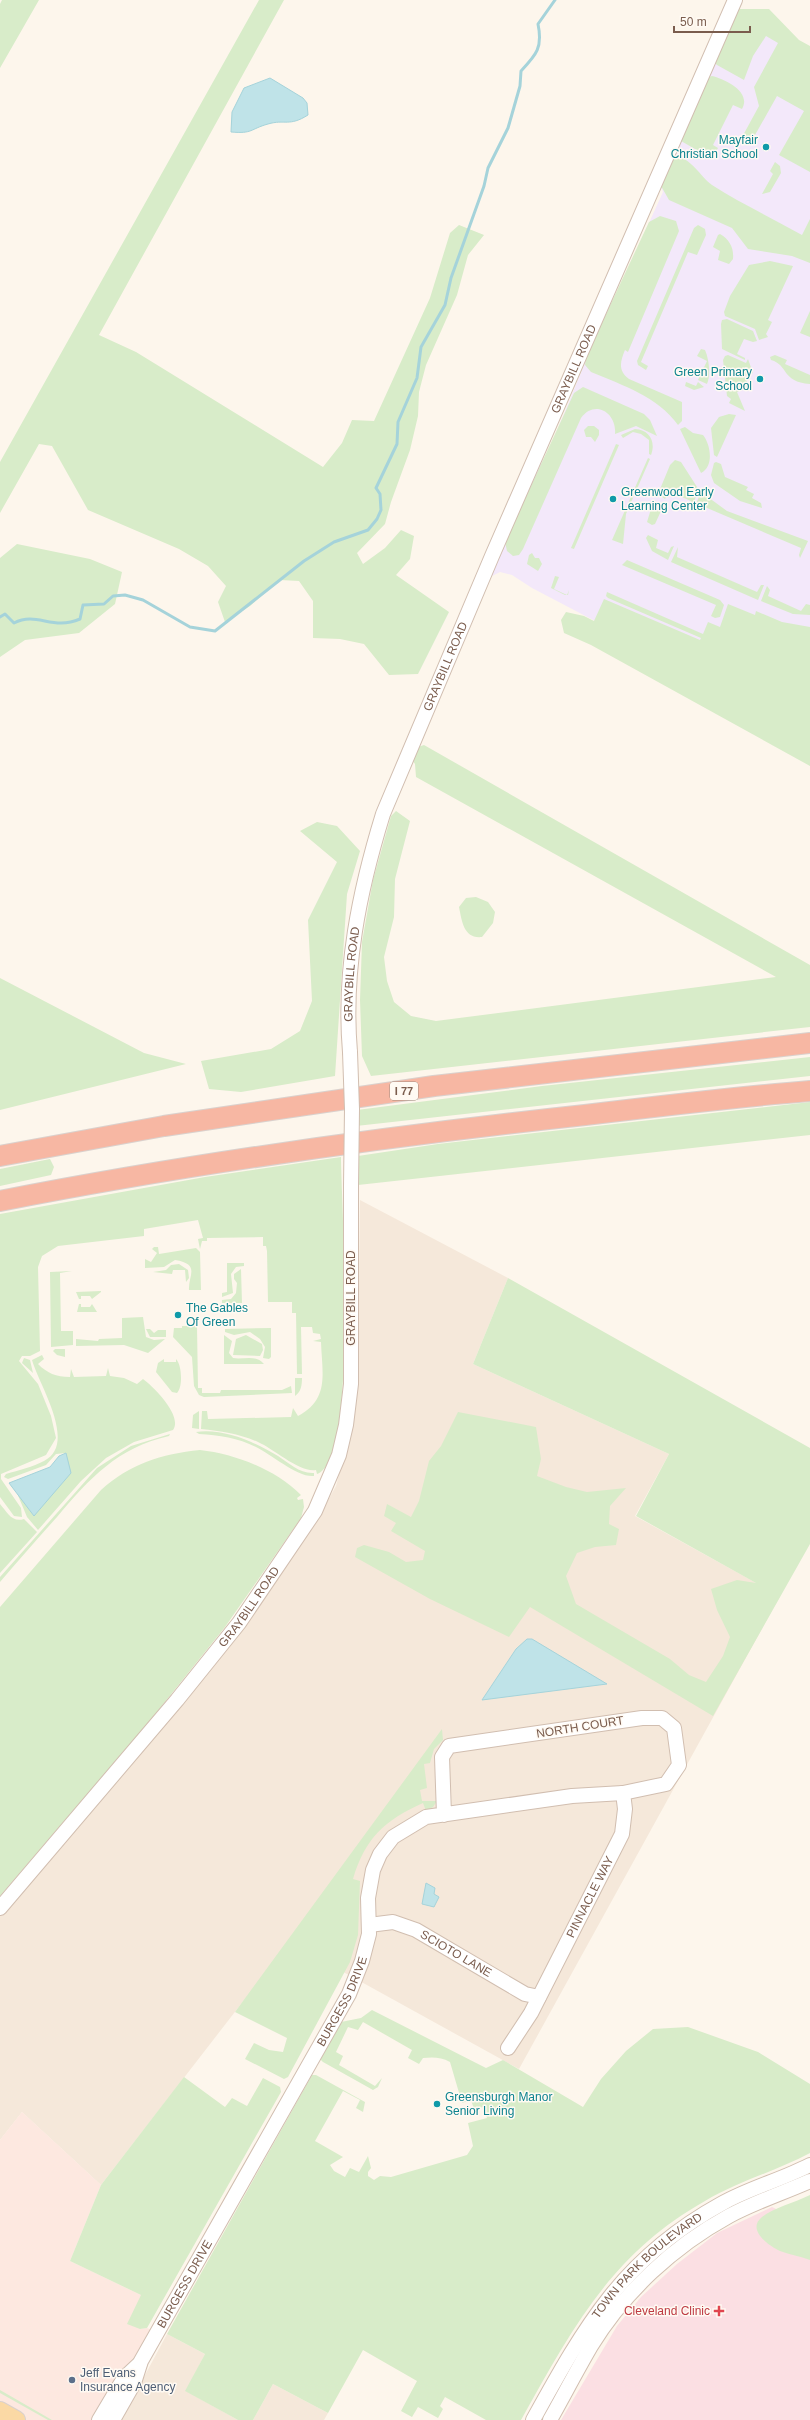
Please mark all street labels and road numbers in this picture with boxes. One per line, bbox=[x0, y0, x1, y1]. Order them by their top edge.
street label: GRAYBILL ROAD bbox=[548, 322, 599, 415]
street label: GRAYBILL ROAD bbox=[420, 619, 471, 713]
street label: GRAYBILL ROAD bbox=[341, 925, 363, 1022]
road number: I 77 bbox=[390, 1082, 418, 1100]
street label: GRAYBILL ROAD bbox=[344, 1250, 358, 1346]
street label: GRAYBILL ROAD bbox=[216, 1564, 282, 1650]
street label: NORTH COURT bbox=[535, 1713, 625, 1741]
street label: PINNACLE WAY bbox=[563, 1854, 616, 1940]
street label: SCIOTO LANE bbox=[418, 1927, 494, 1980]
street label: BURGESS DRIVE bbox=[314, 1955, 370, 2049]
street label: TOWN PARK BOULEVARD bbox=[589, 2210, 705, 2321]
street label: BURGESS DRIVE bbox=[154, 2238, 215, 2331]

